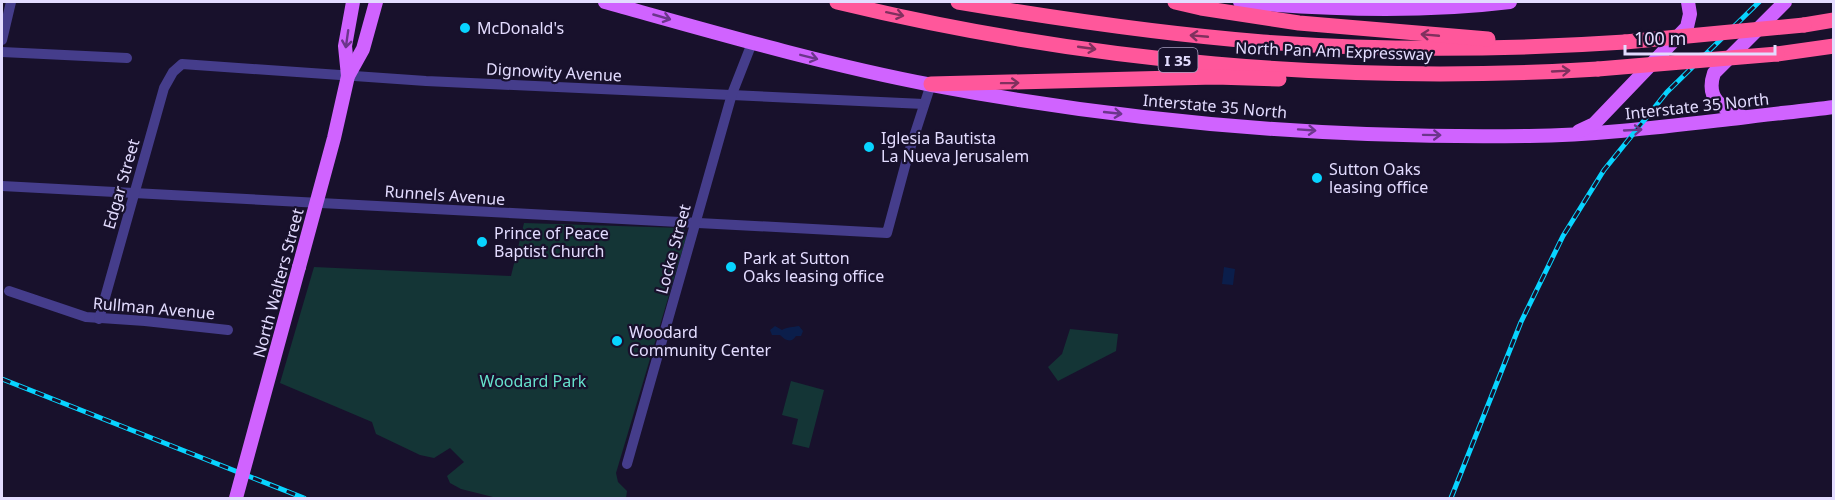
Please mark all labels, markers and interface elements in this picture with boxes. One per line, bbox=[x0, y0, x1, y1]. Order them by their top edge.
one-way arrow bbox=[884, 9, 904, 20]
one-way arrow bbox=[652, 12, 671, 24]
place label: McDonald's bbox=[477, 17, 564, 39]
scale bar bbox=[1625, 18, 1775, 56]
marker: McDonald's bbox=[458, 21, 472, 35]
text: 100 m bbox=[1634, 26, 1686, 50]
one-way arrow bbox=[341, 28, 352, 48]
one-way arrow bbox=[1420, 29, 1440, 40]
one-way arrow bbox=[1189, 30, 1209, 41]
street label: North Pan Am Expressway bbox=[1235, 37, 1434, 65]
one-way arrow bbox=[1076, 43, 1096, 54]
road number: I 35 bbox=[1158, 48, 1198, 72]
one-way arrow bbox=[799, 51, 818, 63]
street label: Dignowity Avenue bbox=[486, 57, 622, 87]
one-way arrow bbox=[1550, 66, 1570, 77]
one-way arrow bbox=[1000, 77, 1020, 89]
street label: Interstate 35 North bbox=[1624, 87, 1770, 125]
street label: Interstate 35 North bbox=[1142, 89, 1288, 123]
one-way arrow bbox=[1102, 108, 1122, 119]
one-way arrow bbox=[1297, 125, 1317, 136]
one-way arrow bbox=[1622, 125, 1642, 136]
place label: Iglesia Bautista La Nueva Jerusalem bbox=[881, 127, 1029, 167]
one-way arrow bbox=[1422, 129, 1442, 141]
street label: Edgar Street bbox=[98, 136, 144, 232]
marker: Iglesia Bautista La Nueva Jerusalem bbox=[862, 140, 876, 154]
place label: Sutton Oaks leasing office bbox=[1329, 158, 1428, 198]
marker: Sutton Oaks leasing office bbox=[1310, 171, 1324, 185]
street label: Runnels Avenue bbox=[384, 180, 506, 210]
street label: Locke Street bbox=[650, 201, 696, 296]
street label: North Walters Street bbox=[247, 206, 309, 360]
place label: Prince of Peace Baptist Church bbox=[494, 222, 609, 262]
marker: Prince of Peace Baptist Church bbox=[475, 235, 489, 249]
place label: Park at Sutton Oaks leasing office bbox=[743, 247, 884, 287]
marker: Park at Sutton Oaks leasing office bbox=[724, 260, 738, 274]
street label: Rullman Avenue bbox=[92, 292, 216, 324]
place label: Woodard Community Center bbox=[629, 321, 772, 361]
marker: Woodard Community Center bbox=[610, 334, 624, 348]
park label: Woodard Park bbox=[480, 370, 587, 392]

